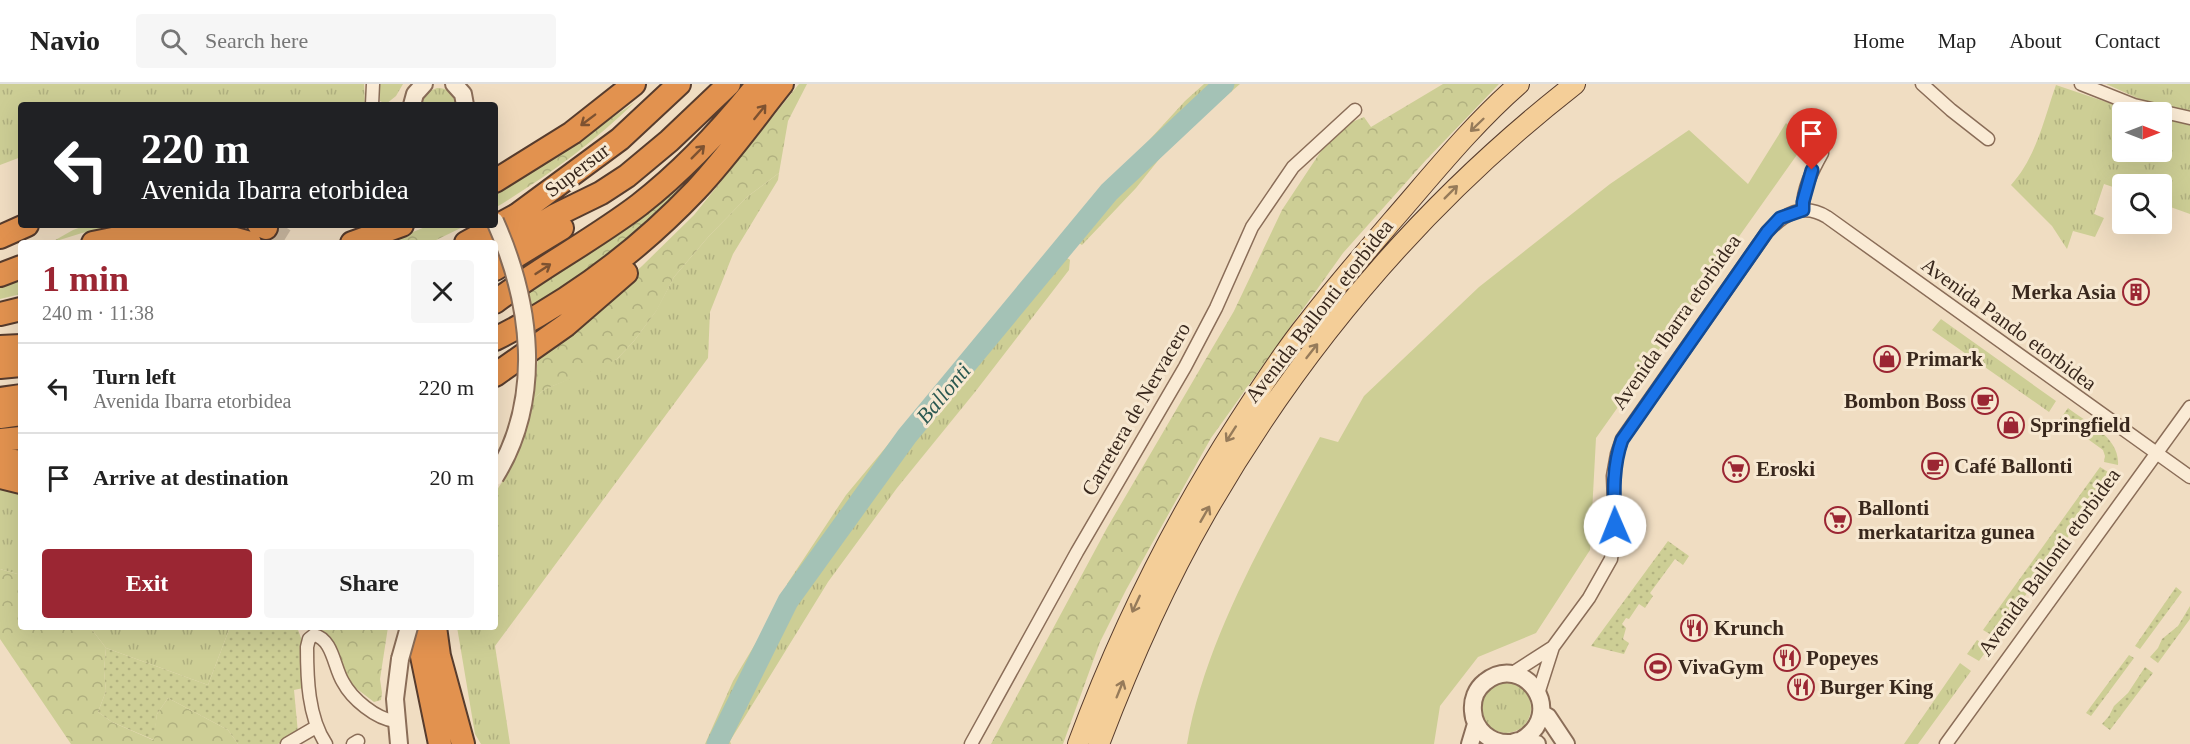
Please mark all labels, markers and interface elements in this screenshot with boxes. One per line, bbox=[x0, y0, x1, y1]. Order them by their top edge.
search box bbox=[136, 14, 556, 68]
text: Navio bbox=[30, 25, 100, 56]
icon: search bbox=[157, 25, 190, 58]
text: Search here bbox=[205, 28, 308, 53]
text: Home bbox=[1853, 29, 1905, 53]
text: Map bbox=[1938, 29, 1976, 53]
text: About bbox=[2009, 29, 2062, 53]
text: Contact bbox=[2095, 29, 2160, 53]
north arrow bbox=[2112, 102, 2172, 162]
map controls bbox=[2112, 102, 2172, 234]
one-way arrow bbox=[753, 104, 766, 120]
pin bbox=[1786, 108, 1837, 170]
one-way arrow bbox=[581, 114, 597, 127]
one-way arrow bbox=[1469, 117, 1484, 132]
icon: arrive bbox=[1795, 117, 1828, 150]
icon: left bbox=[42, 126, 120, 204]
text: 220 m bbox=[141, 126, 250, 172]
street label: Supersur bbox=[540, 138, 614, 202]
one-way arrow bbox=[691, 144, 705, 159]
button: search bbox=[2112, 174, 2172, 234]
text: Avenida Ibarra etorbidea bbox=[141, 175, 409, 205]
one-way arrow bbox=[1444, 185, 1459, 199]
street label: Avenida Ballonti etorbidea bbox=[1240, 214, 1398, 407]
street label: Avenida Ibarra etorbidea bbox=[1606, 229, 1746, 414]
street label: Avenida Pando etorbidea bbox=[1917, 252, 2102, 396]
text: 1 min bbox=[42, 259, 129, 299]
button: close bbox=[411, 260, 474, 323]
one-way arrow bbox=[534, 262, 551, 275]
building icon: Merka Asia bbox=[2121, 277, 2151, 307]
place label: Merka Asia bbox=[2012, 280, 2116, 304]
text: 240 m · 11:38 bbox=[42, 302, 154, 324]
street label: Carretera de Nervacero bbox=[1077, 318, 1195, 500]
one-way arrow bbox=[1306, 344, 1319, 360]
shop icon: Primark bbox=[1872, 344, 1902, 374]
place label: Primark bbox=[1906, 347, 1983, 371]
water label: Ballonti bbox=[911, 358, 976, 429]
text: Turn left bbox=[93, 364, 176, 389]
icon: left bbox=[42, 372, 75, 405]
text: 220 m bbox=[418, 375, 474, 400]
cafe icon: Bombon Boss bbox=[1970, 386, 2000, 416]
place label: Bombon Boss bbox=[1844, 389, 1966, 413]
text: Avenida Ibarra etorbidea bbox=[93, 390, 291, 412]
shop icon: Springfield bbox=[1996, 410, 2026, 440]
place label: Springfield bbox=[2030, 413, 2131, 437]
one-way arrow bbox=[1225, 425, 1237, 441]
cafe icon: Café Ballonti bbox=[1920, 451, 1950, 481]
supermarket icon: Eroski bbox=[1721, 454, 1751, 484]
place label: Café Ballonti bbox=[1954, 454, 2073, 478]
place label: Eroski bbox=[1756, 457, 1815, 481]
icon: arrive bbox=[42, 462, 75, 495]
street label: Avenida Ballonti etorbidea bbox=[1973, 463, 2125, 660]
text: Arrive at destination bbox=[93, 465, 289, 490]
text: 20 m bbox=[429, 465, 474, 490]
position arrow bbox=[1583, 494, 1647, 558]
place label: Ballonti merkataritza gunea bbox=[1858, 496, 2035, 544]
supermarket icon: Ballonti merkataritza gunea bbox=[1823, 505, 1853, 535]
one-way arrow bbox=[1199, 506, 1211, 523]
button: Exit bbox=[42, 549, 252, 618]
button: Share bbox=[264, 549, 474, 618]
one-way arrow bbox=[1130, 594, 1142, 612]
restaurant icon: Krunch bbox=[1679, 613, 1709, 643]
place label: Krunch bbox=[1714, 616, 1784, 640]
restaurant icon: Popeyes bbox=[1772, 643, 1802, 673]
place label: Popeyes bbox=[1806, 646, 1878, 670]
sports icon: VivaGym bbox=[1643, 652, 1673, 682]
place label: VivaGym bbox=[1678, 655, 1764, 679]
restaurant icon: Burger King bbox=[1786, 672, 1816, 702]
place label: Burger King bbox=[1820, 675, 1934, 699]
one-way arrow bbox=[1115, 681, 1126, 699]

